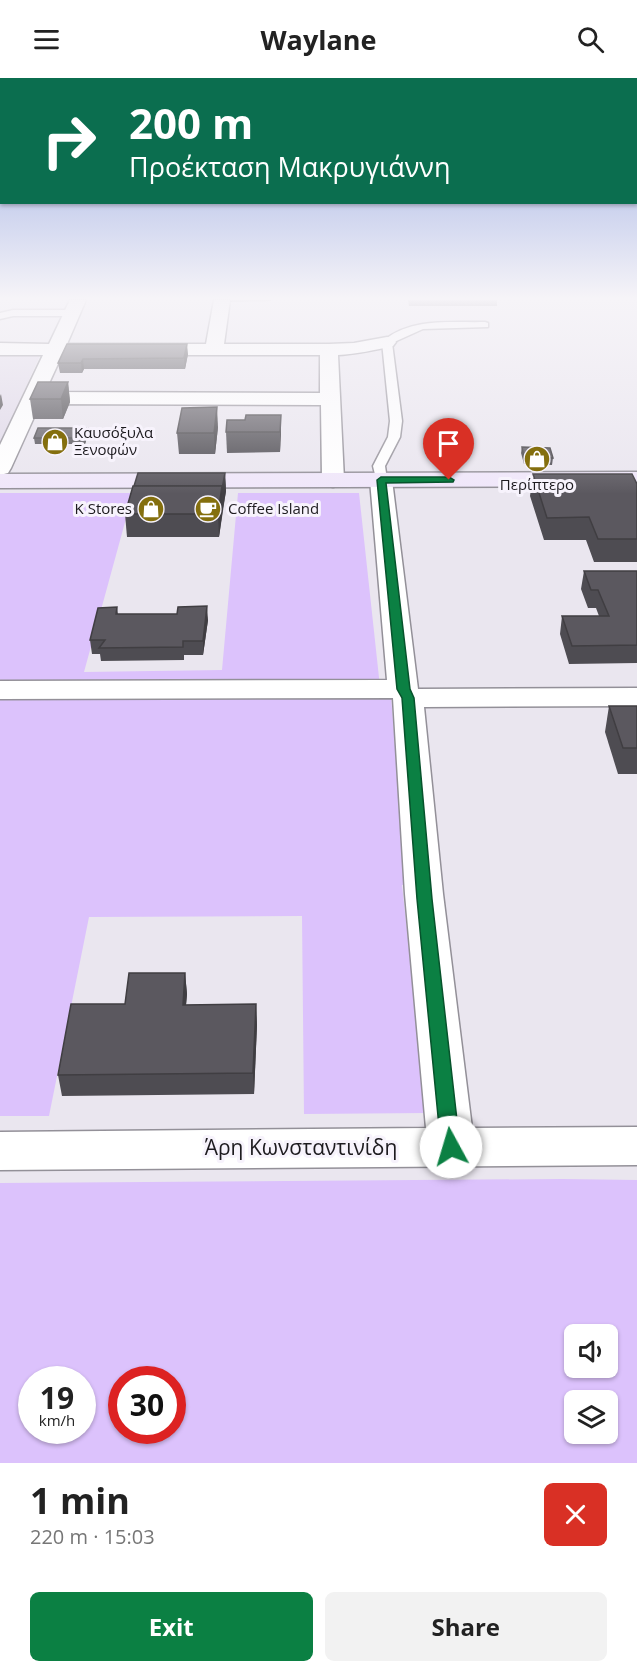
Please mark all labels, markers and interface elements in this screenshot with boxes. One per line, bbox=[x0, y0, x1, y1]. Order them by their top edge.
text: Waylane bbox=[260, 21, 377, 58]
icon: menu bbox=[30, 23, 63, 56]
icon: search bbox=[574, 23, 607, 56]
text: 200 m bbox=[129, 94, 253, 151]
icon: right bbox=[30, 102, 108, 180]
text: Προέκταση Μακρυγιάννη bbox=[129, 148, 450, 185]
pin bbox=[423, 418, 474, 480]
place label: Καυσόξυλα Ξενοφών bbox=[74, 422, 153, 459]
shop icon: Καυσόξυλα Ξενοφών bbox=[40, 427, 70, 457]
icon: arrive bbox=[432, 427, 465, 460]
shop icon: Περίπτερο bbox=[522, 444, 552, 474]
place label: Περίπτερο bbox=[500, 474, 574, 494]
shop icon: K Stores bbox=[136, 494, 166, 524]
cafe icon: Coffee Island bbox=[193, 494, 223, 524]
place label: K Stores bbox=[75, 498, 132, 518]
place label: Coffee Island bbox=[228, 498, 319, 518]
position arrow bbox=[419, 1115, 483, 1179]
street label: Άρη Κωνσταντινίδη bbox=[205, 1133, 397, 1161]
map controls bbox=[564, 1324, 618, 1444]
button: sound bbox=[564, 1324, 618, 1378]
speed limit sign: 30 bbox=[108, 1366, 186, 1444]
text: 19 bbox=[40, 1377, 74, 1418]
button: layers bbox=[564, 1390, 618, 1444]
text: km/h bbox=[39, 1410, 75, 1430]
text: 1 min bbox=[30, 1476, 130, 1525]
button: close bbox=[544, 1483, 607, 1546]
text: 220 m · 15:03 bbox=[30, 1523, 155, 1550]
button: Exit bbox=[30, 1592, 313, 1661]
button: Share bbox=[325, 1592, 607, 1661]

